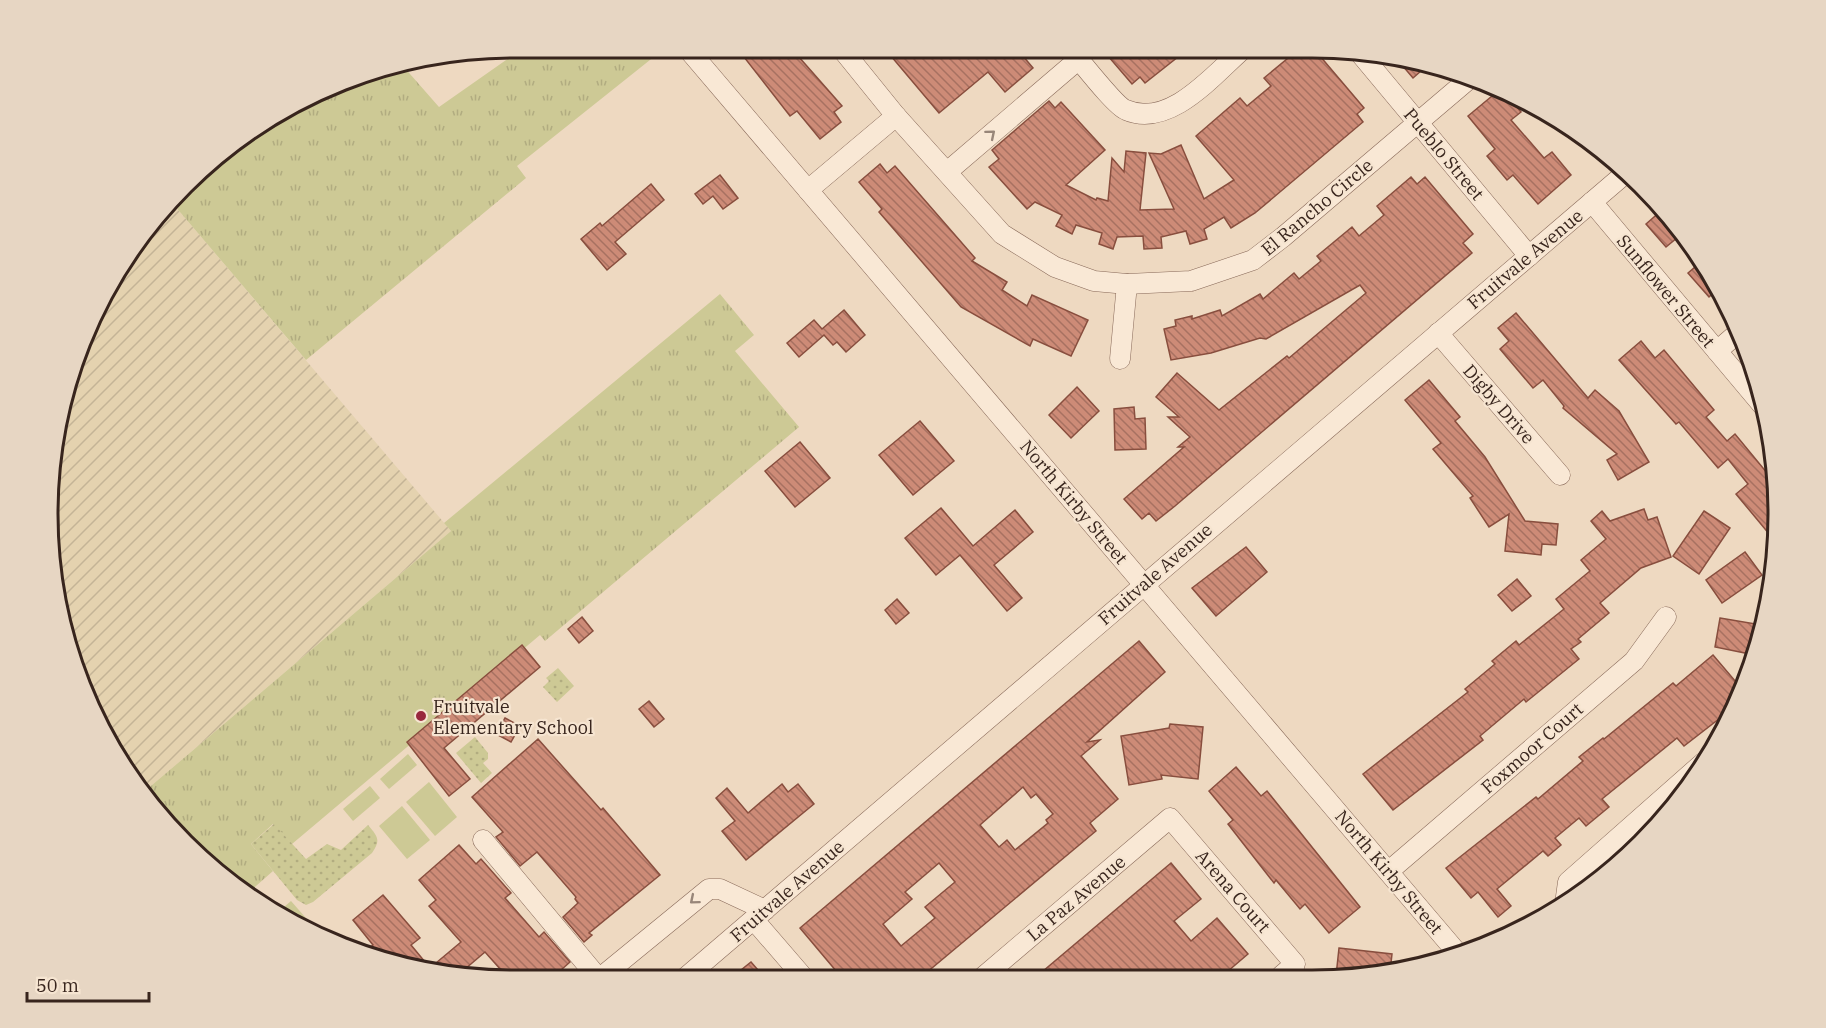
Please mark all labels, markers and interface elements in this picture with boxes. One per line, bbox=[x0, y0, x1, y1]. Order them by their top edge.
street label: Pueblo Street bbox=[1399, 103, 1489, 205]
one-way arrow bbox=[984, 130, 995, 141]
street label: El Rancho Circle bbox=[1256, 153, 1378, 261]
street label: Fruitvale Avenue bbox=[1462, 204, 1588, 314]
street label: Sunflower Street bbox=[1612, 230, 1720, 352]
street label: Digby Drive bbox=[1458, 359, 1540, 449]
street label: North Kirby Street bbox=[1015, 435, 1133, 569]
street label: Fruitvale Avenue bbox=[1093, 518, 1217, 630]
place label: Fruitvale Elementary School bbox=[433, 695, 593, 739]
street label: Foxmoor Court bbox=[1476, 697, 1588, 799]
marker: Fruitvale Elementary School bbox=[414, 709, 428, 723]
street label: North Kirby Street bbox=[1330, 805, 1448, 939]
street label: Fruitvale Avenue bbox=[725, 835, 849, 947]
street label: Arena Court bbox=[1191, 845, 1275, 937]
street label: La Paz Avenue bbox=[1022, 850, 1130, 946]
one-way arrow bbox=[690, 893, 701, 904]
scale bar bbox=[27, 965, 148, 1003]
text: 50 m bbox=[36, 974, 79, 997]

